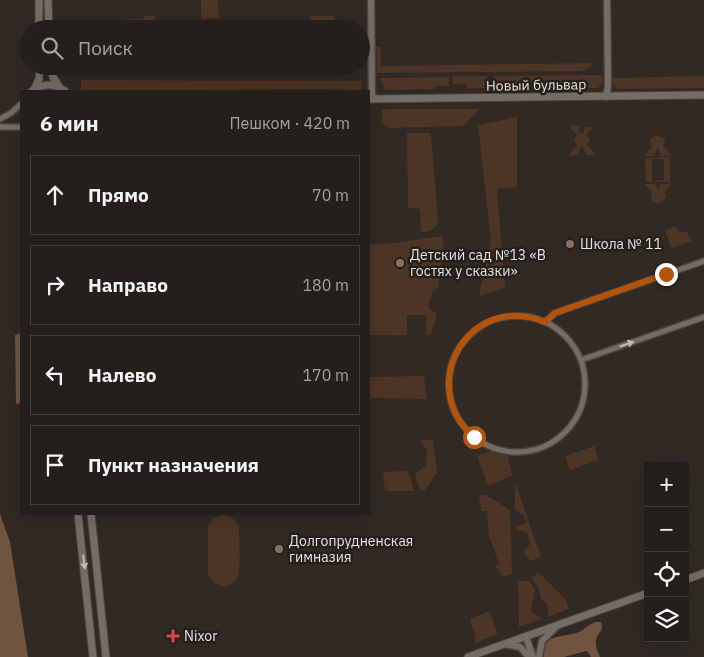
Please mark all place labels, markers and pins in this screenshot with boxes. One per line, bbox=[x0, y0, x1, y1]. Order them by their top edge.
place label: Школа № 11 bbox=[580, 235, 662, 253]
marker: Школа № 11 bbox=[564, 238, 576, 250]
place label: Детский сад №13 «В гостях у сказки» bbox=[410, 246, 546, 280]
marker: Детский сад №13 «В гостях у сказки» bbox=[394, 257, 406, 269]
place label: Долгопрудненская гимназия bbox=[289, 532, 413, 566]
marker: Долгопрудненская гимназия bbox=[273, 543, 285, 555]
place label: Nixor bbox=[184, 627, 217, 645]
marker: Nixor bbox=[166, 629, 180, 643]

